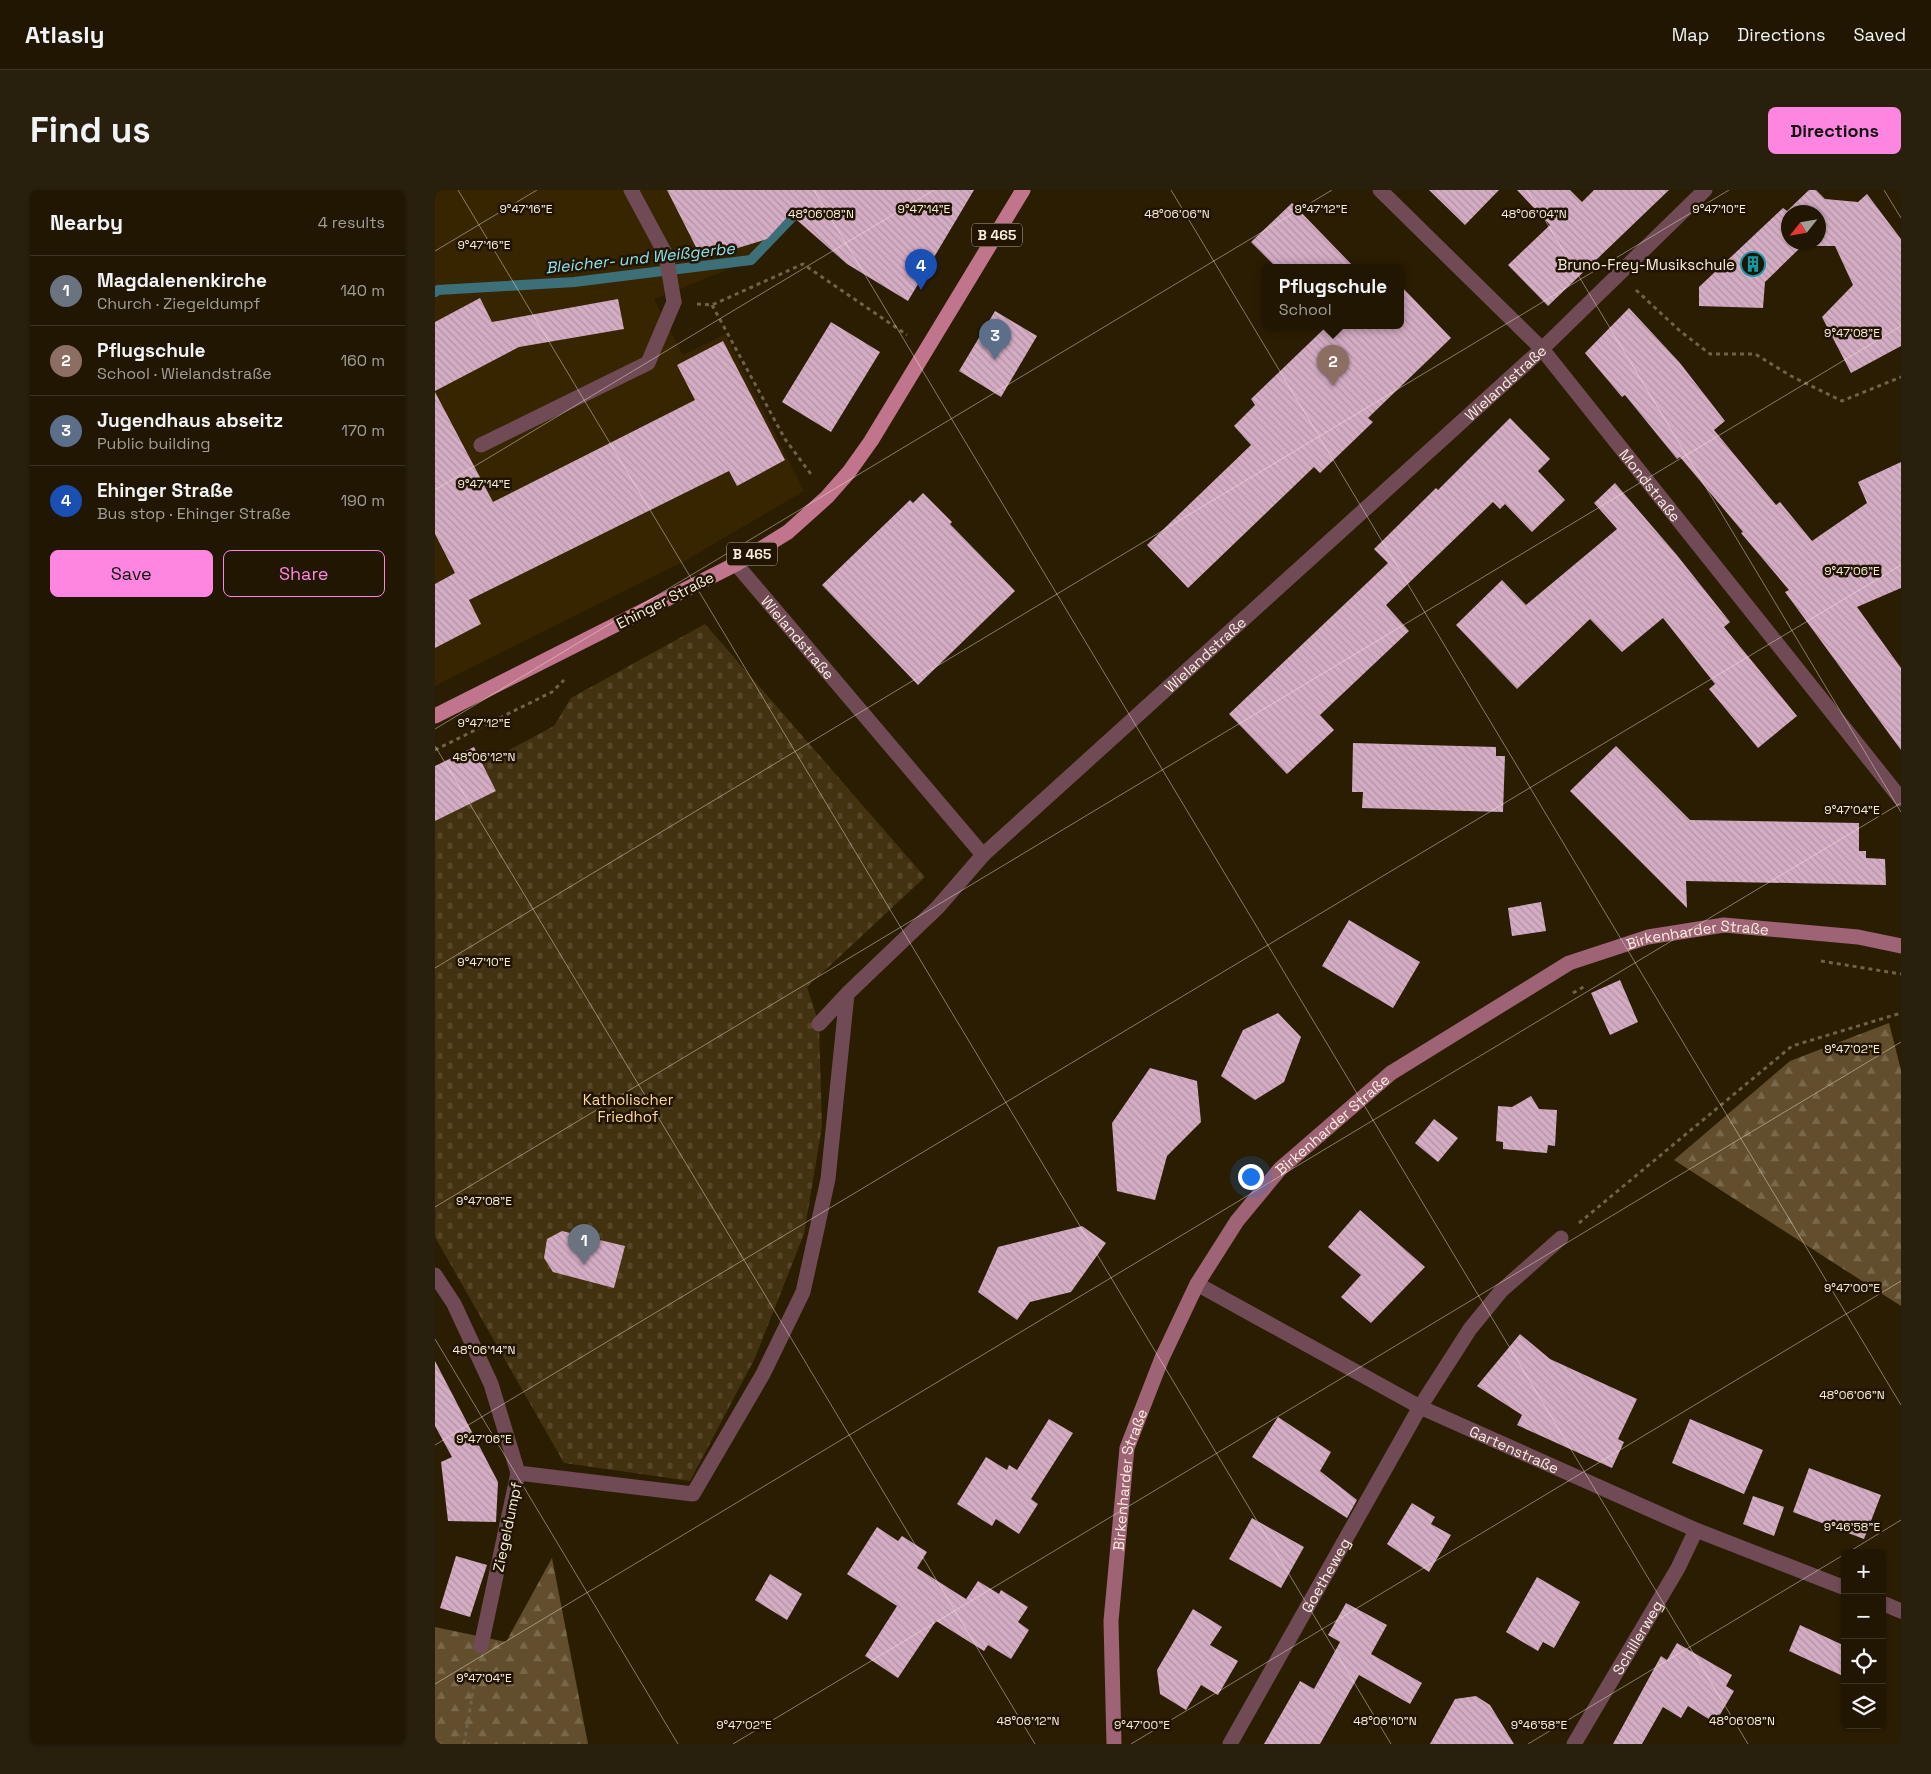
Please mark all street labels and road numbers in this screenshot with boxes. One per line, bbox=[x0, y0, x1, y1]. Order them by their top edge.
road number: B 465 bbox=[972, 224, 1022, 246]
street label: Wielandstraße bbox=[1460, 340, 1550, 424]
street label: Mondstraße bbox=[1616, 445, 1685, 525]
road number: B 465 bbox=[727, 542, 777, 566]
street label: Ehinger Straße bbox=[613, 567, 717, 633]
street label: Wielandstraße bbox=[757, 591, 839, 683]
street label: Wielandstraße bbox=[1160, 612, 1250, 696]
street label: Birkenharder Straße bbox=[1623, 915, 1770, 953]
street label: Birkenharder Straße bbox=[1271, 1069, 1393, 1179]
street label: Birkenharder Straße bbox=[1108, 1406, 1151, 1552]
street label: Gartenstraße bbox=[1467, 1421, 1562, 1477]
street label: Ziegeldumpf bbox=[488, 1480, 526, 1574]
street label: Goetheweg bbox=[1297, 1534, 1354, 1616]
street label: Schillerweg bbox=[1608, 1597, 1666, 1678]

